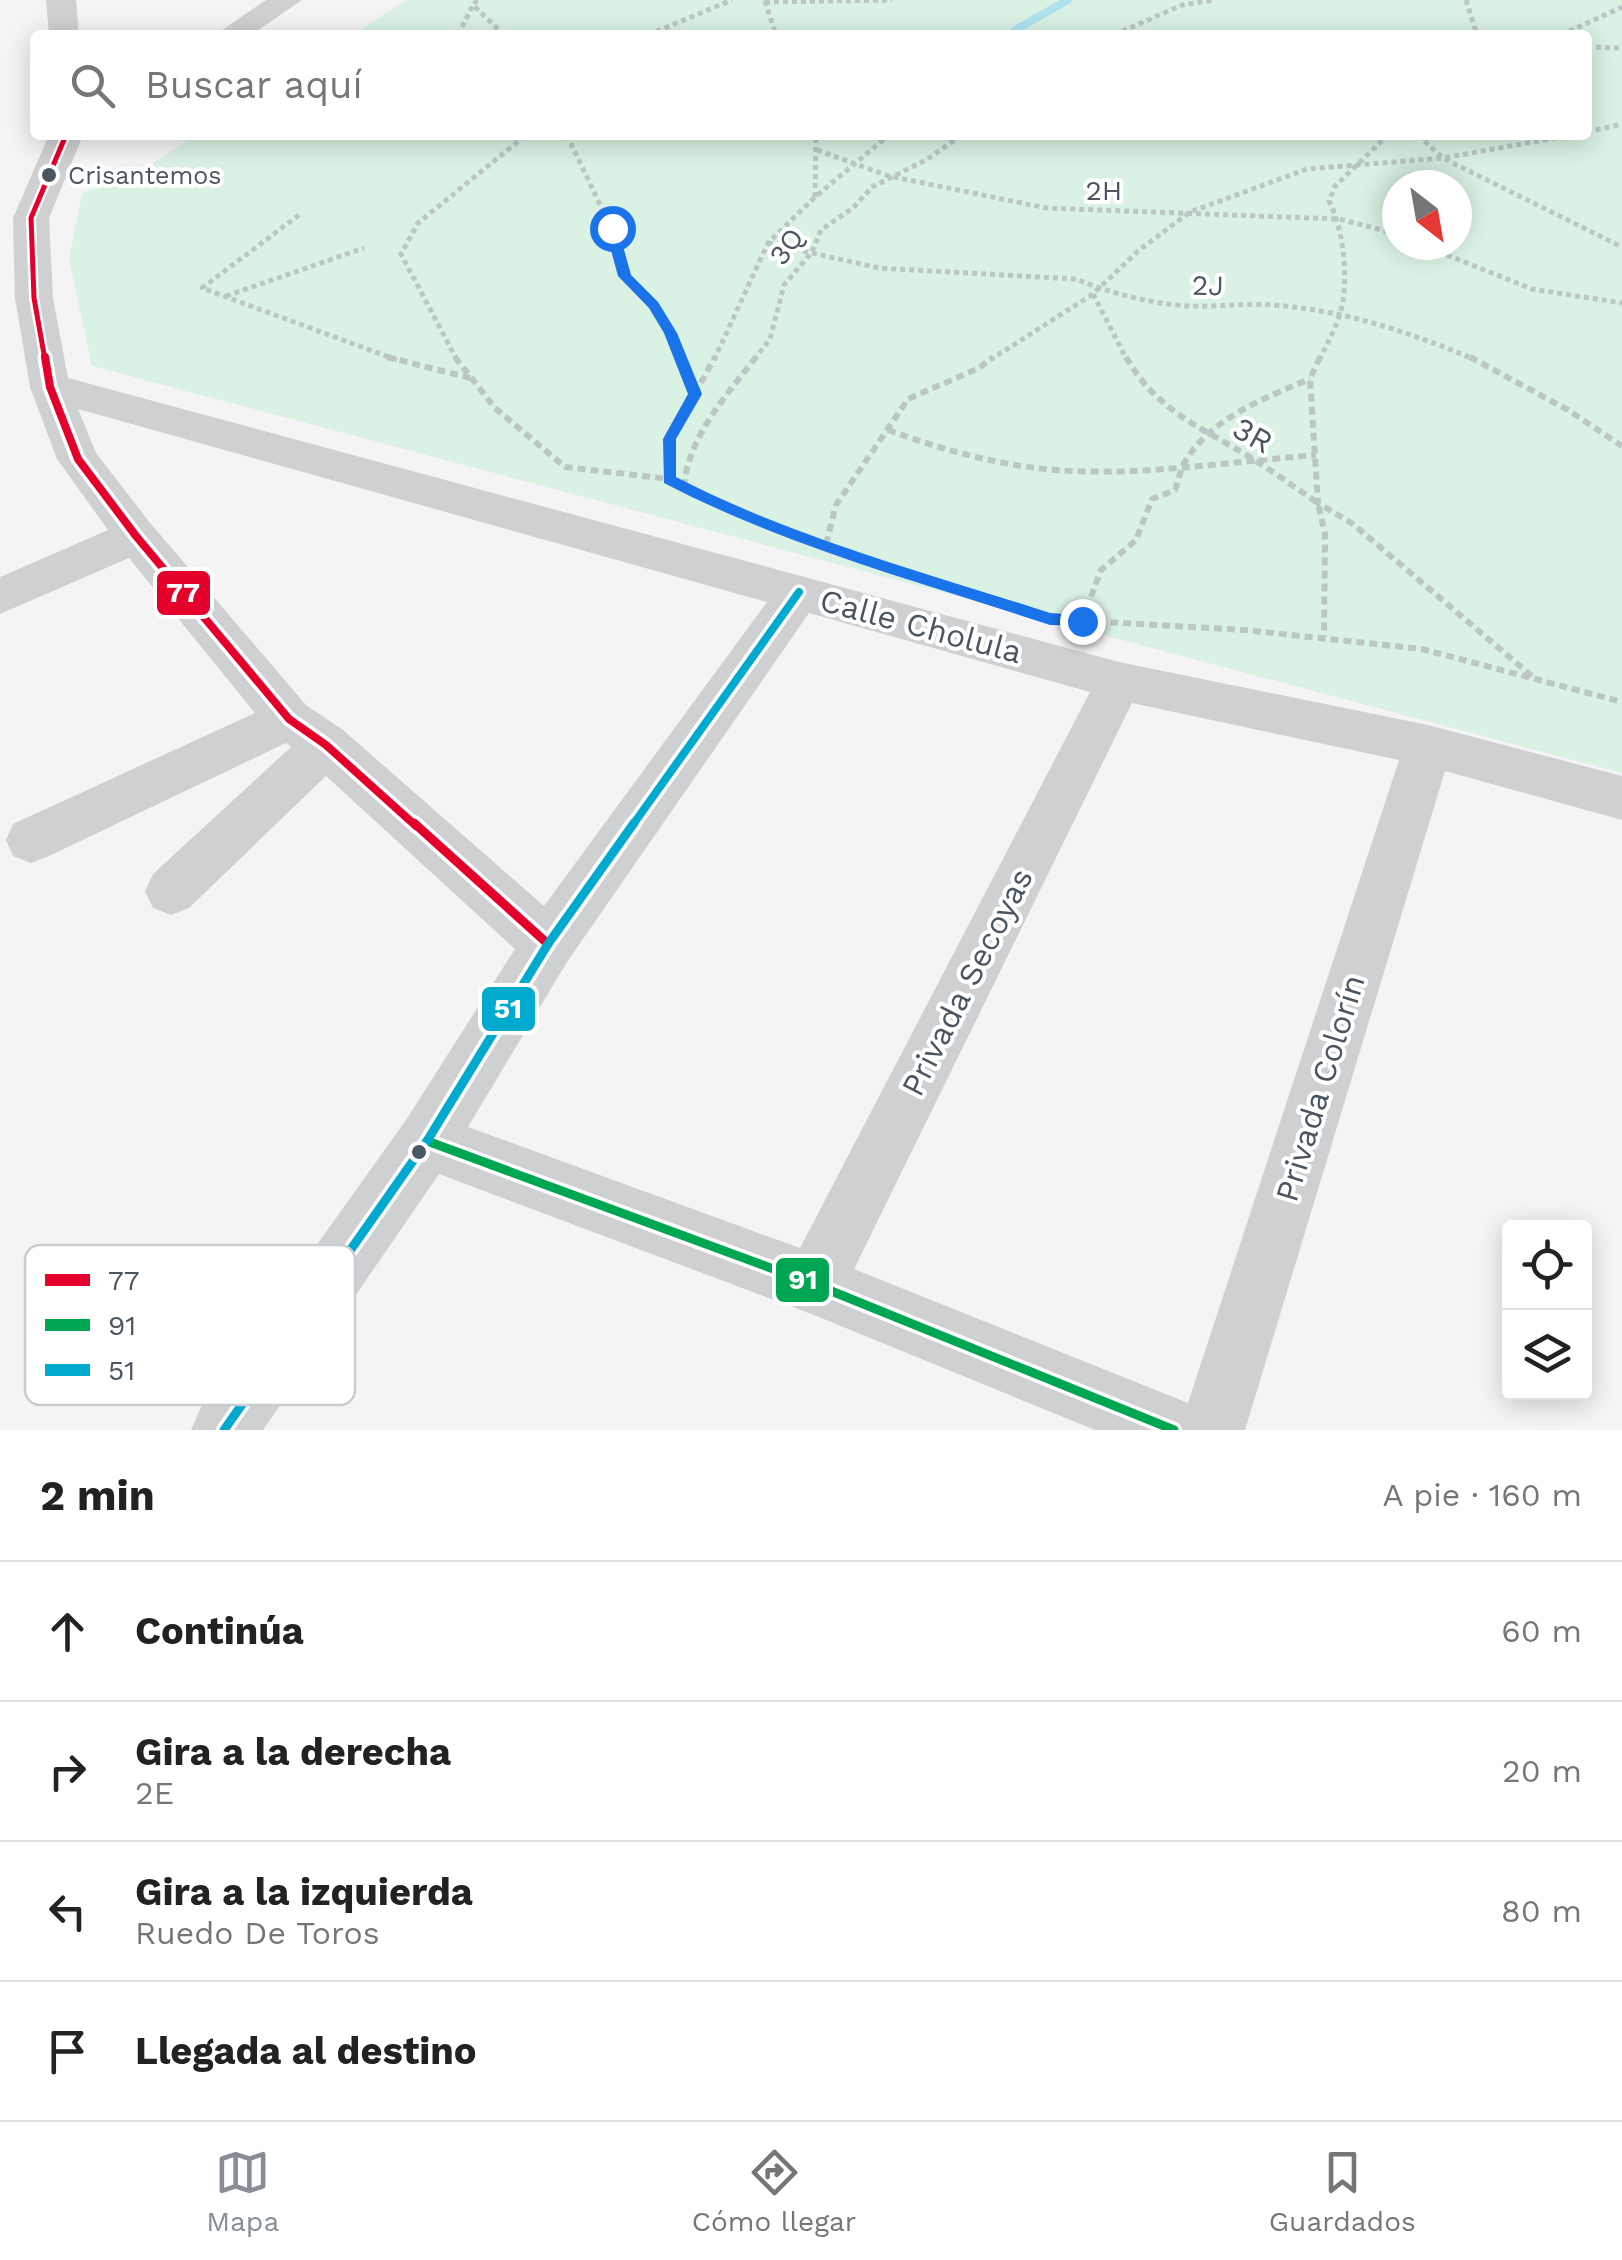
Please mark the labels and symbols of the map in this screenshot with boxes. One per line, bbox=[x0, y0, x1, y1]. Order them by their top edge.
place label: Crisantemos bbox=[68, 161, 222, 190]
marker: Crisantemos bbox=[39, 165, 59, 185]
north arrow bbox=[1382, 170, 1472, 260]
street label: 2H bbox=[1086, 174, 1122, 207]
route start bbox=[590, 206, 636, 252]
street label: 3Q bbox=[762, 222, 811, 271]
street label: 2J bbox=[1192, 269, 1224, 302]
street label: 3R bbox=[1226, 409, 1280, 461]
line badge: 77 bbox=[155, 569, 212, 617]
text: 77 bbox=[166, 576, 200, 609]
street label: Calle Cholula bbox=[816, 581, 1026, 671]
route end bbox=[1060, 599, 1106, 645]
street label: Privada Secoyas bbox=[893, 862, 1041, 1102]
street label: Privada Colorín bbox=[1267, 970, 1373, 1206]
line badge: 51 bbox=[480, 985, 537, 1033]
text: 51 bbox=[494, 992, 522, 1025]
unlabelled marker bbox=[409, 1142, 429, 1162]
legend bbox=[25, 1245, 355, 1405]
line badge: 91 bbox=[774, 1256, 831, 1304]
text: 91 bbox=[788, 1263, 818, 1296]
text: 77 bbox=[108, 1264, 139, 1297]
text: 91 bbox=[108, 1309, 136, 1342]
text: 51 bbox=[108, 1354, 135, 1387]

